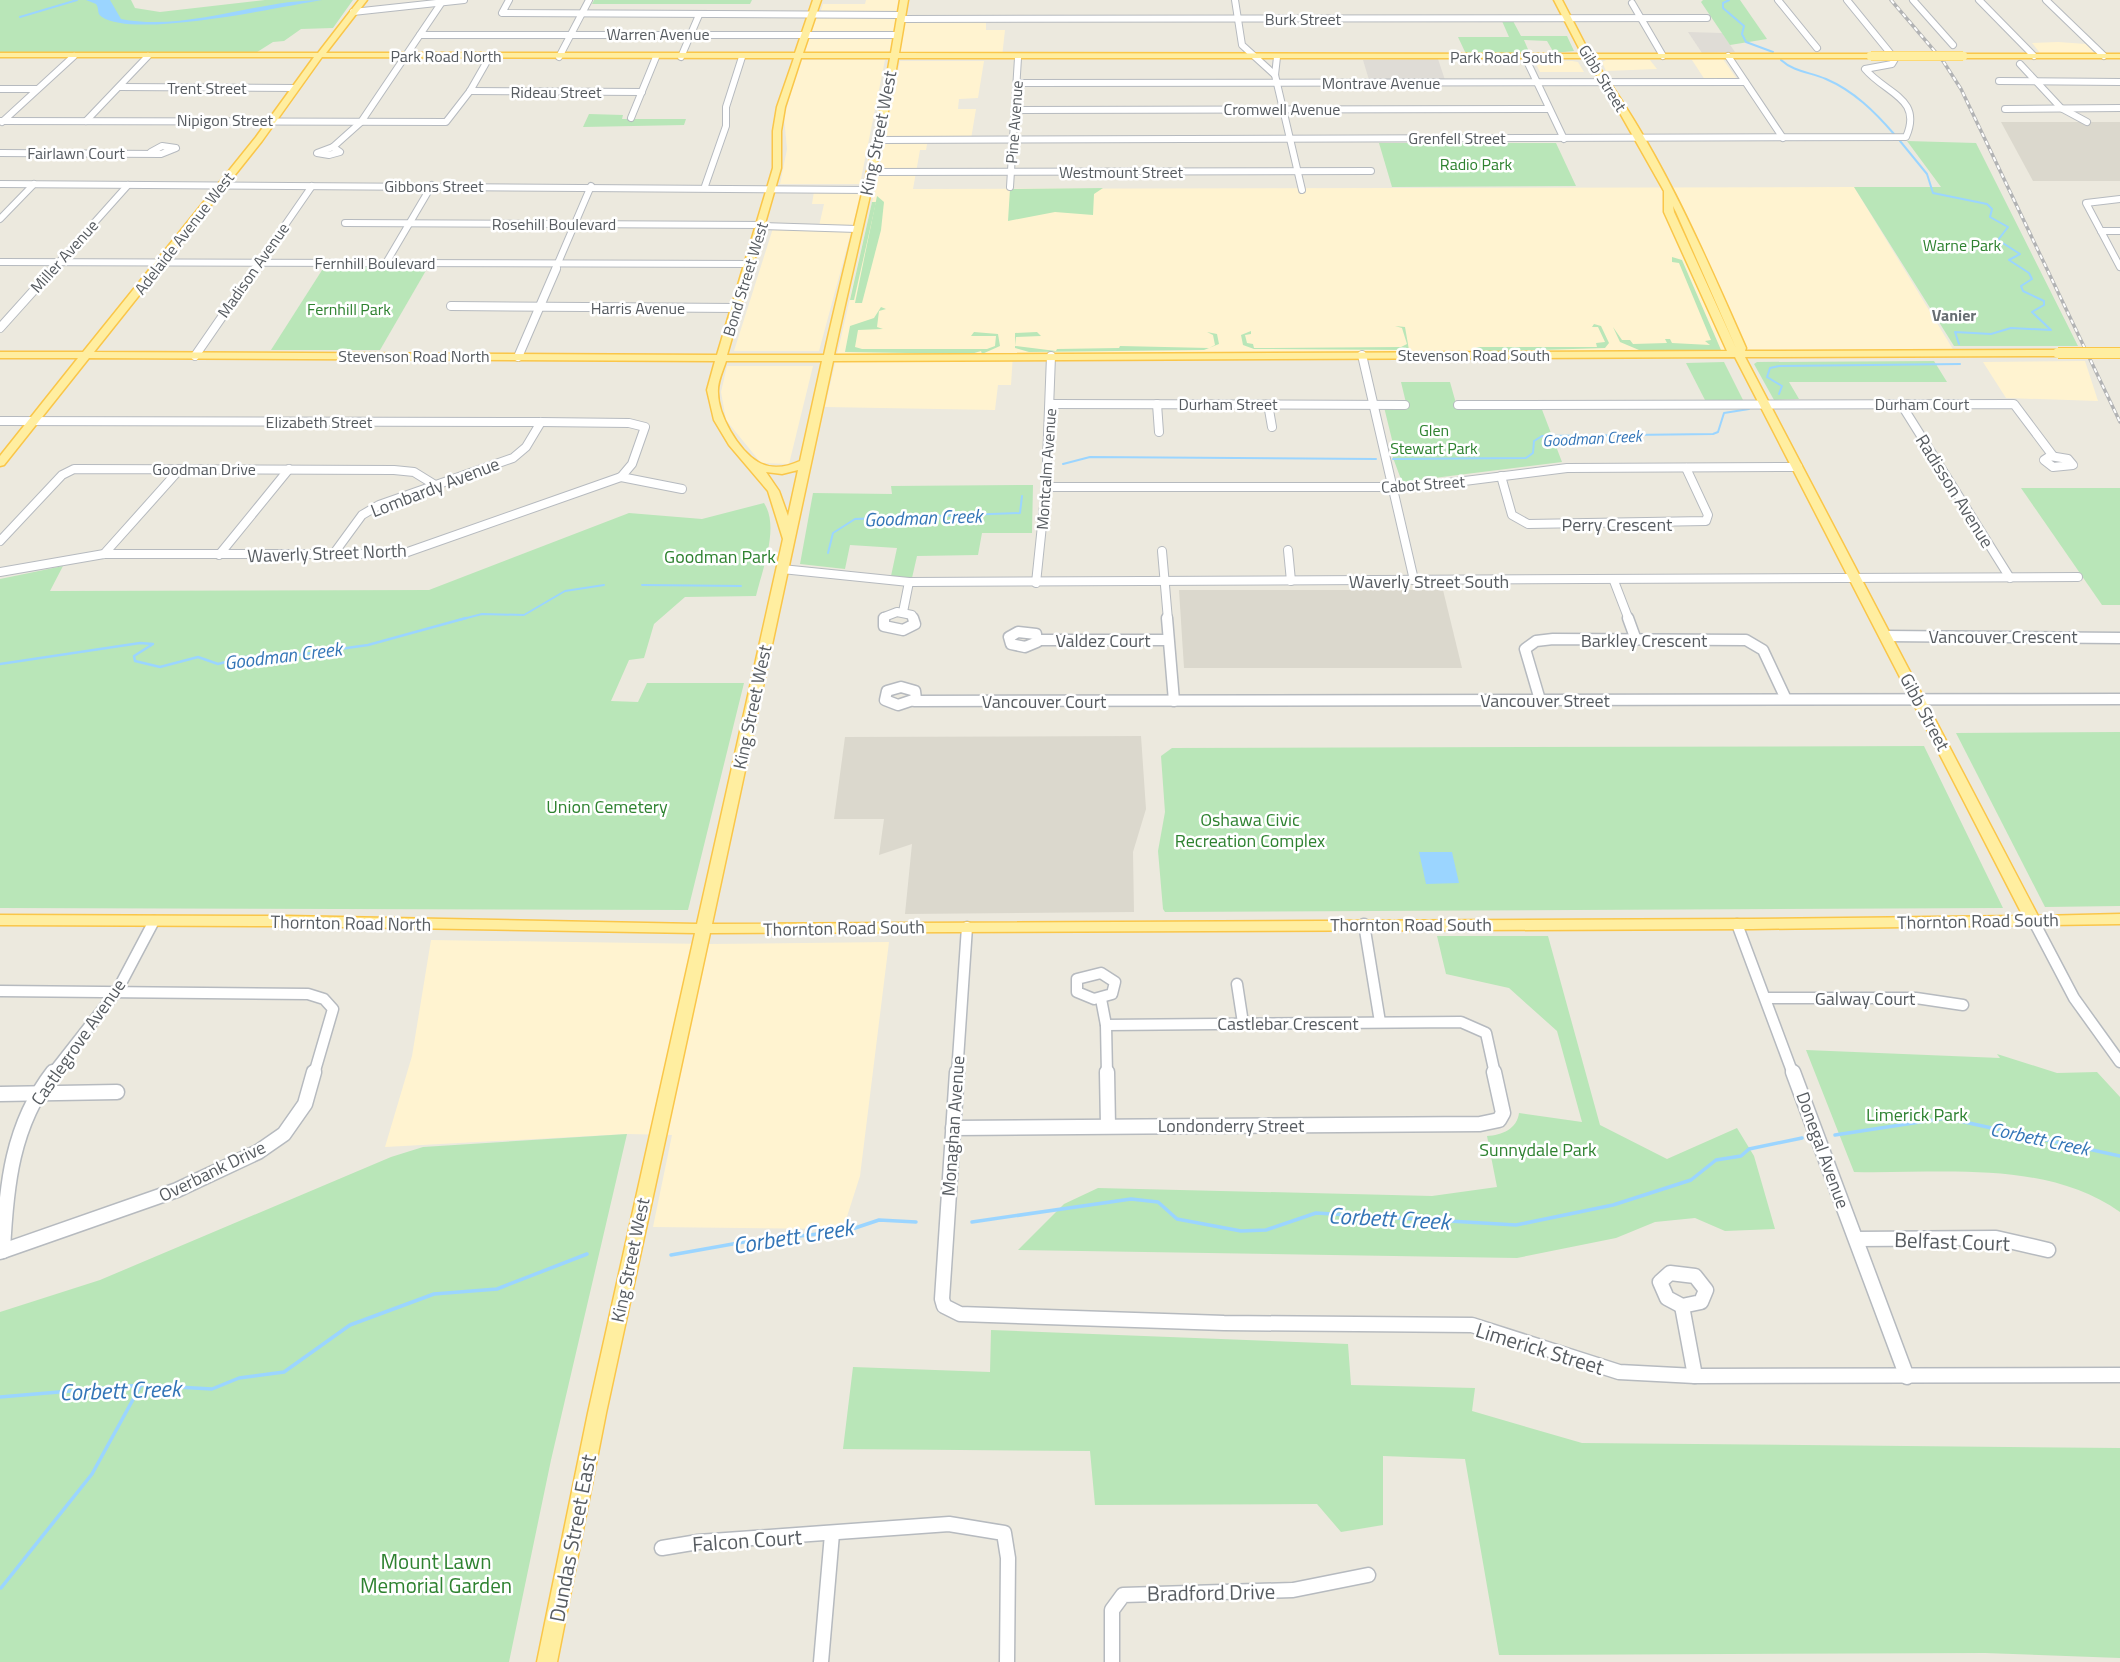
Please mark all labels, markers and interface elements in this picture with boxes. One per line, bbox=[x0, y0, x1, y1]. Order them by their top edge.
street label: Burk Street bbox=[1265, 7, 1342, 31]
street label: Warren Avenue bbox=[606, 22, 710, 46]
street label: Gibb Street bbox=[1573, 40, 1633, 116]
street label: Park Road North bbox=[390, 44, 502, 68]
street label: Park Road South bbox=[1450, 45, 1562, 69]
street label: King Street West bbox=[853, 68, 903, 198]
street label: Montrave Avenue bbox=[1322, 71, 1440, 95]
street label: Trent Street bbox=[167, 76, 247, 100]
street label: Rideau Street bbox=[510, 80, 602, 104]
street label: Pine Avenue bbox=[999, 80, 1029, 164]
street label: Cromwell Avenue bbox=[1224, 97, 1340, 121]
street label: Nipigon Street bbox=[177, 108, 274, 132]
street label: Grenfell Street bbox=[1408, 126, 1506, 150]
street label: Fairlawn Court bbox=[27, 141, 125, 165]
park label: Radio Park bbox=[1440, 152, 1513, 176]
street label: Westmount Street bbox=[1059, 160, 1183, 184]
street label: Adelaide Avenue West bbox=[128, 166, 240, 299]
street label: Gibbons Street bbox=[384, 174, 484, 198]
street label: Rosehill Boulevard bbox=[492, 212, 616, 236]
street label: Miller Avenue bbox=[24, 214, 104, 298]
street label: Madison Avenue bbox=[211, 217, 295, 323]
street label: Bond Street West bbox=[716, 218, 774, 339]
park label: Warne Park bbox=[1923, 233, 2001, 257]
street label: Fernhill Boulevard bbox=[314, 251, 436, 275]
street label: Harris Avenue bbox=[591, 296, 685, 320]
park label: Fernhill Park bbox=[307, 297, 391, 321]
district label: Vanier bbox=[1932, 303, 1976, 327]
street label: Stevenson Road South bbox=[1398, 343, 1550, 367]
street label: Stevenson Road North bbox=[338, 344, 490, 368]
street label: Durham Street bbox=[1178, 392, 1278, 416]
street label: Durham Court bbox=[1875, 392, 1970, 416]
street label: Montcalm Avenue bbox=[1030, 408, 1062, 530]
street label: Elizabeth Street bbox=[266, 410, 373, 434]
park label: Glen Stewart Park bbox=[1390, 418, 1478, 460]
water label: Goodman Creek bbox=[1542, 423, 1644, 453]
street label: Radisson Avenue bbox=[1909, 429, 2001, 553]
street label: Lombardy Avenue bbox=[367, 450, 503, 524]
street label: Goodman Drive bbox=[152, 457, 256, 481]
street label: Cabot Street bbox=[1380, 469, 1466, 499]
water label: Goodman Creek bbox=[863, 500, 985, 534]
street label: Perry Crescent bbox=[1562, 511, 1673, 538]
street label: Waverly Street North bbox=[247, 537, 407, 569]
park label: Goodman Park bbox=[664, 543, 776, 570]
street label: Waverly Street South bbox=[1349, 568, 1509, 595]
street label: Vancouver Crescent bbox=[1928, 623, 2078, 650]
street label: Valdez Court bbox=[1055, 627, 1151, 654]
street label: Barkley Crescent bbox=[1581, 627, 1708, 654]
water label: Goodman Creek bbox=[222, 633, 346, 677]
street label: King Street West bbox=[726, 642, 779, 772]
street label: Gibb Street bbox=[1893, 668, 1957, 756]
street label: Vancouver Street bbox=[1480, 687, 1611, 714]
street label: Vancouver Court bbox=[982, 688, 1107, 715]
park label: Union Cemetery bbox=[546, 793, 668, 820]
park label: Oshawa Civic Recreation Complex bbox=[1175, 806, 1325, 854]
street label: Thornton Road South bbox=[1897, 906, 2059, 936]
street label: Thornton Road North bbox=[270, 908, 432, 938]
street label: Thornton Road South bbox=[1330, 911, 1492, 938]
street label: Thornton Road South bbox=[763, 913, 925, 943]
street label: Castlegrove Avenue bbox=[24, 973, 132, 1111]
street label: Galway Court bbox=[1815, 985, 1916, 1012]
street label: Castlebar Crescent bbox=[1217, 1010, 1359, 1037]
street label: Monaghan Avenue bbox=[935, 1055, 971, 1197]
street label: Donegal Avenue bbox=[1789, 1088, 1857, 1212]
park label: Limerick Park bbox=[1866, 1101, 1968, 1128]
street label: Londonderry Street bbox=[1158, 1112, 1305, 1139]
water label: Corbett Creek bbox=[1988, 1113, 2095, 1163]
street label: Overbank Drive bbox=[154, 1133, 270, 1209]
park label: Sunnydale Park bbox=[1479, 1136, 1597, 1163]
street label: King Street West bbox=[604, 1195, 657, 1325]
water label: Corbett Creek bbox=[1327, 1197, 1453, 1239]
water label: Corbett Creek bbox=[730, 1209, 859, 1263]
street label: Belfast Court bbox=[1894, 1223, 2011, 1259]
street label: Limerick Street bbox=[1472, 1313, 1609, 1383]
water label: Corbett Creek bbox=[59, 1370, 184, 1410]
street label: Dundas Street East bbox=[540, 1451, 604, 1624]
street label: Falcon Court bbox=[691, 1520, 804, 1560]
park label: Mount Lawn Memorial Garden bbox=[360, 1545, 512, 1601]
street label: Bradford Drive bbox=[1147, 1575, 1275, 1609]

